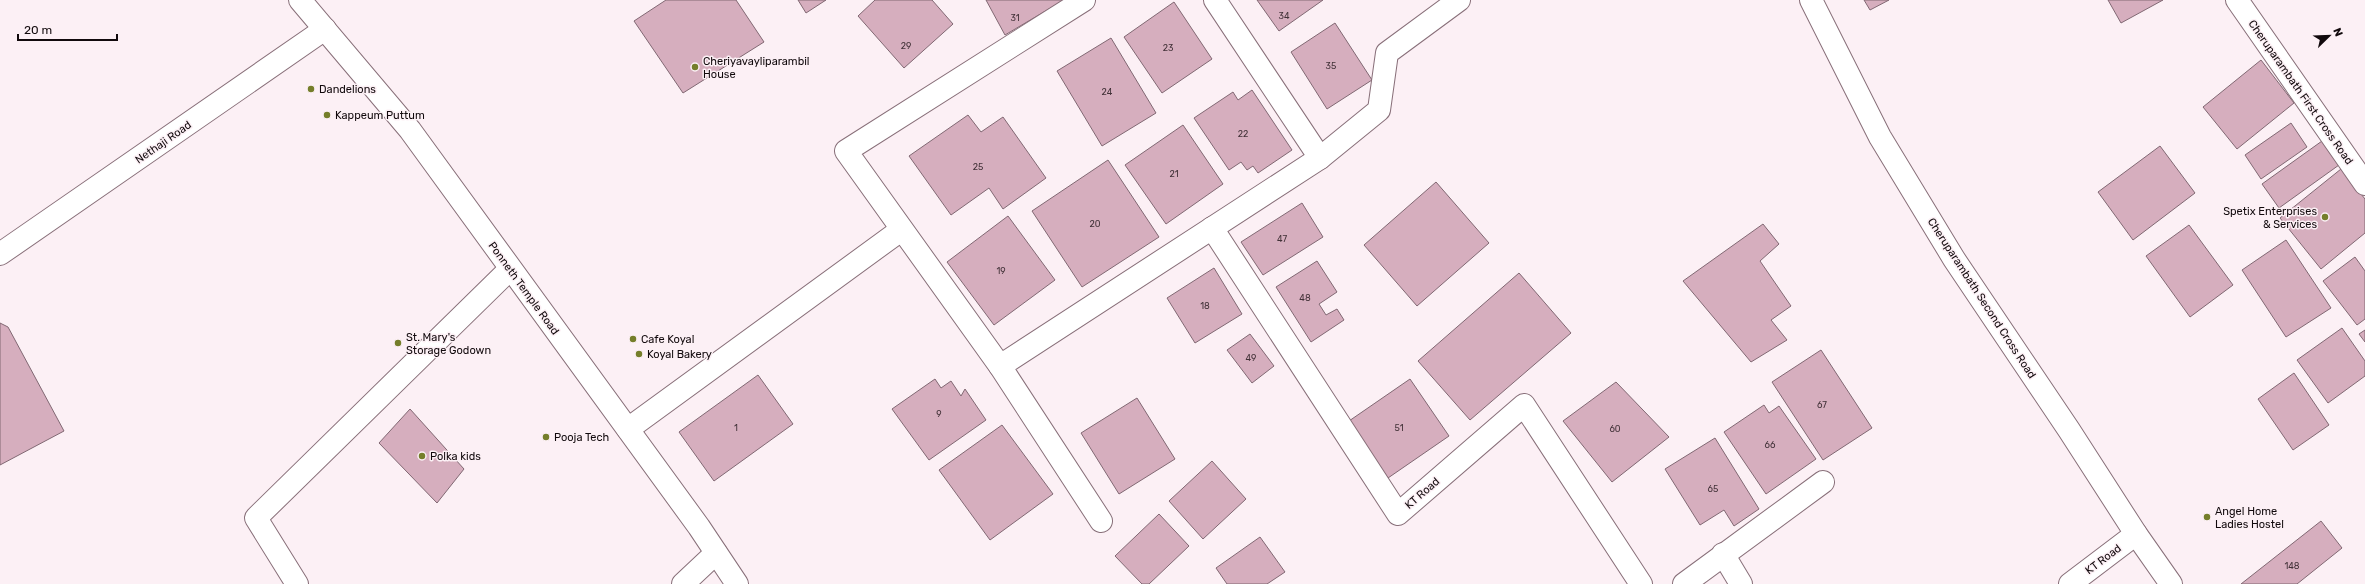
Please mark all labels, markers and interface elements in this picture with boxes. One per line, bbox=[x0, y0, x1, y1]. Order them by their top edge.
house number: 34 bbox=[1279, 11, 1290, 21]
house number: 31 bbox=[1010, 13, 1020, 23]
scale bar bbox=[18, 16, 117, 42]
north arrow bbox=[2309, 16, 2349, 56]
street label: Cheruparambath First Cross Road bbox=[2246, 18, 2356, 167]
text: 20 m bbox=[24, 23, 52, 37]
text: N bbox=[2330, 26, 2345, 39]
house number: 29 bbox=[901, 41, 911, 51]
house number: 23 bbox=[1163, 43, 1173, 53]
place label: Cheriyavayliparambil House bbox=[703, 55, 810, 81]
house number: 35 bbox=[1326, 61, 1336, 71]
marker: Cheriyavayliparambil House bbox=[690, 62, 700, 72]
place label: Dandelions bbox=[319, 83, 376, 96]
marker: Dandelions bbox=[306, 84, 316, 94]
house number: 24 bbox=[1102, 87, 1113, 97]
place label: Kappeum Puttum bbox=[335, 109, 425, 122]
marker: Kappeum Puttum bbox=[322, 110, 332, 120]
street label: Nethaji Road bbox=[133, 118, 194, 166]
house number: 22 bbox=[1238, 129, 1248, 139]
house number: 25 bbox=[973, 162, 983, 172]
house number: 21 bbox=[1169, 169, 1179, 179]
place label: Spetix Enterprises & Services bbox=[2223, 205, 2317, 231]
marker: Spetix Enterprises & Services bbox=[2320, 212, 2330, 222]
street label: Cheruparambath Second Cross Road bbox=[1925, 216, 2038, 381]
house number: 20 bbox=[1090, 219, 1101, 229]
house number: 47 bbox=[1277, 234, 1287, 244]
street label: Ponneth Temple Road bbox=[486, 239, 562, 337]
house number: 19 bbox=[996, 266, 1006, 276]
house number: 48 bbox=[1299, 293, 1311, 303]
house number: 18 bbox=[1200, 301, 1210, 311]
place label: St. Mary's Storage Godown bbox=[406, 331, 491, 357]
place label: Cafe Koyal bbox=[641, 333, 694, 346]
marker: Cafe Koyal bbox=[628, 334, 638, 344]
marker: St. Mary's Storage Godown bbox=[393, 338, 403, 348]
place label: Koyal Bakery bbox=[647, 348, 712, 361]
marker: Koyal Bakery bbox=[634, 349, 644, 359]
house number: 49 bbox=[1246, 353, 1256, 363]
house number: 67 bbox=[1817, 400, 1827, 410]
house number: 9 bbox=[936, 409, 942, 419]
house number: 1 bbox=[734, 423, 738, 433]
house number: 51 bbox=[1394, 423, 1404, 433]
house number: 60 bbox=[1609, 424, 1621, 434]
place label: Pooja Tech bbox=[554, 431, 609, 444]
marker: Pooja Tech bbox=[541, 432, 551, 442]
house number: 66 bbox=[1765, 440, 1776, 450]
place label: Polka kids bbox=[430, 450, 481, 463]
marker: Polka kids bbox=[417, 451, 427, 461]
street label: KT Road bbox=[1402, 475, 1442, 512]
house number: 65 bbox=[1708, 484, 1718, 494]
place label: Angel Home Ladies Hostel bbox=[2215, 505, 2284, 531]
marker: Angel Home Ladies Hostel bbox=[2202, 512, 2212, 522]
street label: KT Road bbox=[2083, 542, 2124, 577]
house number: 148 bbox=[2284, 561, 2300, 571]

